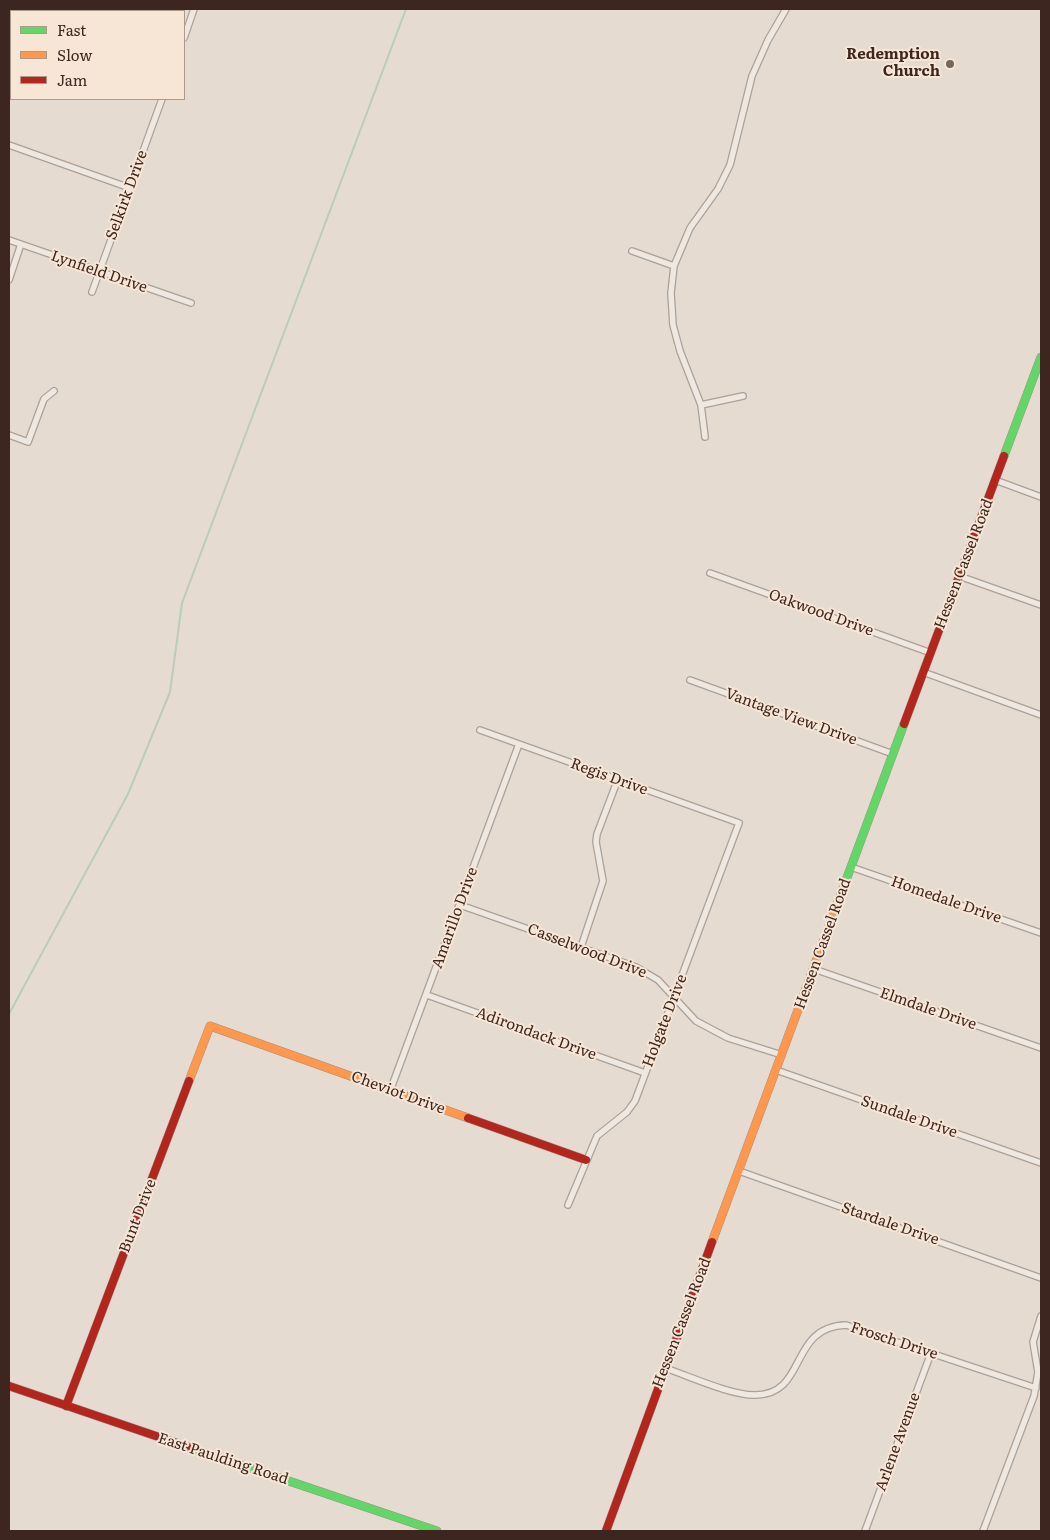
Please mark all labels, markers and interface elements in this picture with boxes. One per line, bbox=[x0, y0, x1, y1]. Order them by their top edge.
legend bbox=[10, 10, 185, 100]
text: Fast bbox=[57, 18, 86, 41]
text: Slow bbox=[57, 43, 92, 66]
place label: Redemption Church bbox=[846, 46, 940, 81]
marker: Redemption Church bbox=[944, 58, 956, 70]
text: Jam bbox=[57, 68, 87, 91]
street label: Selkirk Drive bbox=[102, 148, 152, 242]
street label: Lynfield Drive bbox=[48, 247, 150, 297]
street label: Hessen Cassel Road bbox=[931, 496, 997, 632]
street label: Oakwood Drive bbox=[766, 586, 876, 640]
street label: Vantage View Drive bbox=[723, 685, 859, 749]
street label: Regis Drive bbox=[568, 755, 650, 799]
street label: Amarillo Drive bbox=[428, 865, 482, 971]
street label: Homedale Drive bbox=[888, 873, 1004, 927]
street label: Hessen Cassel Road bbox=[791, 876, 855, 1012]
street label: Casselwood Drive bbox=[525, 920, 649, 982]
street label: Holgate Drive bbox=[639, 972, 691, 1070]
street label: Elmdale Drive bbox=[877, 984, 979, 1034]
street label: Adirondack Drive bbox=[473, 1004, 599, 1064]
street label: Cheviot Drive bbox=[349, 1068, 447, 1118]
street label: Sundale Drive bbox=[859, 1092, 959, 1142]
street label: Bunt Drive bbox=[116, 1177, 160, 1255]
street label: Stardale Drive bbox=[839, 1199, 941, 1249]
street label: Hessen Cassel Road bbox=[649, 1255, 715, 1391]
street label: Frosch Drive bbox=[848, 1318, 940, 1364]
street label: Arlene Avenue bbox=[872, 1390, 924, 1494]
street label: East Paulding Road bbox=[155, 1429, 291, 1489]

